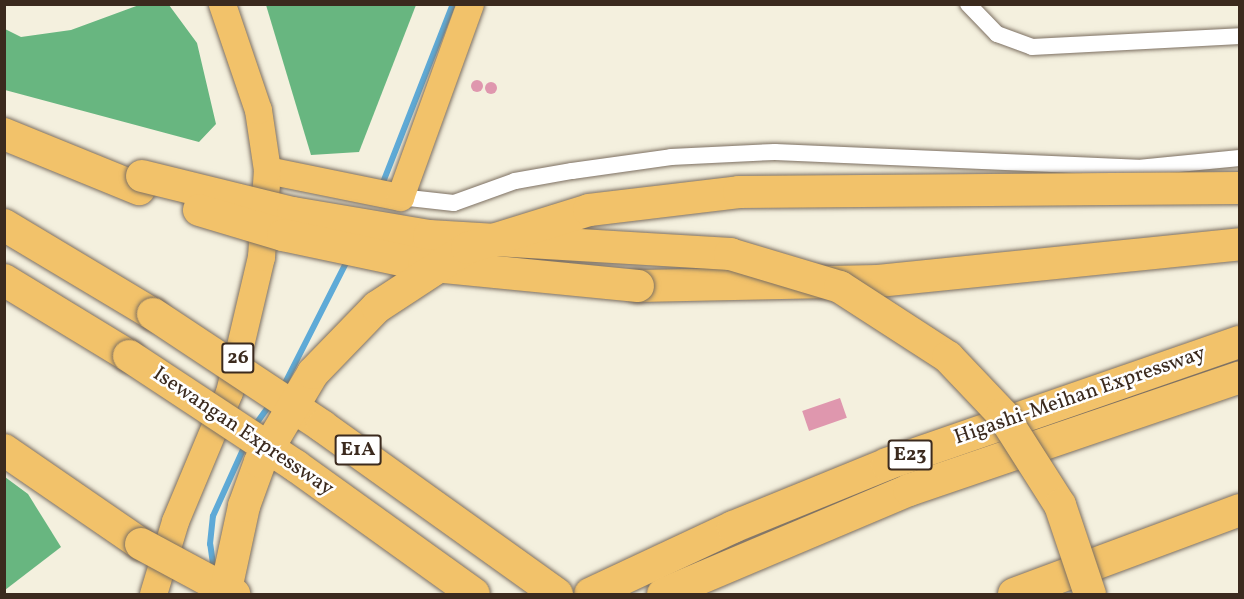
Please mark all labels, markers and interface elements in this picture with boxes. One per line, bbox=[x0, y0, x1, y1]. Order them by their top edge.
road number: 26 bbox=[220, 341, 256, 375]
street label: Higashi-Meihan Expressway bbox=[951, 341, 1209, 451]
street label: Isewangan Expressway bbox=[148, 362, 338, 502]
road number: E1A bbox=[334, 433, 382, 467]
road number: E23 bbox=[888, 438, 932, 472]

